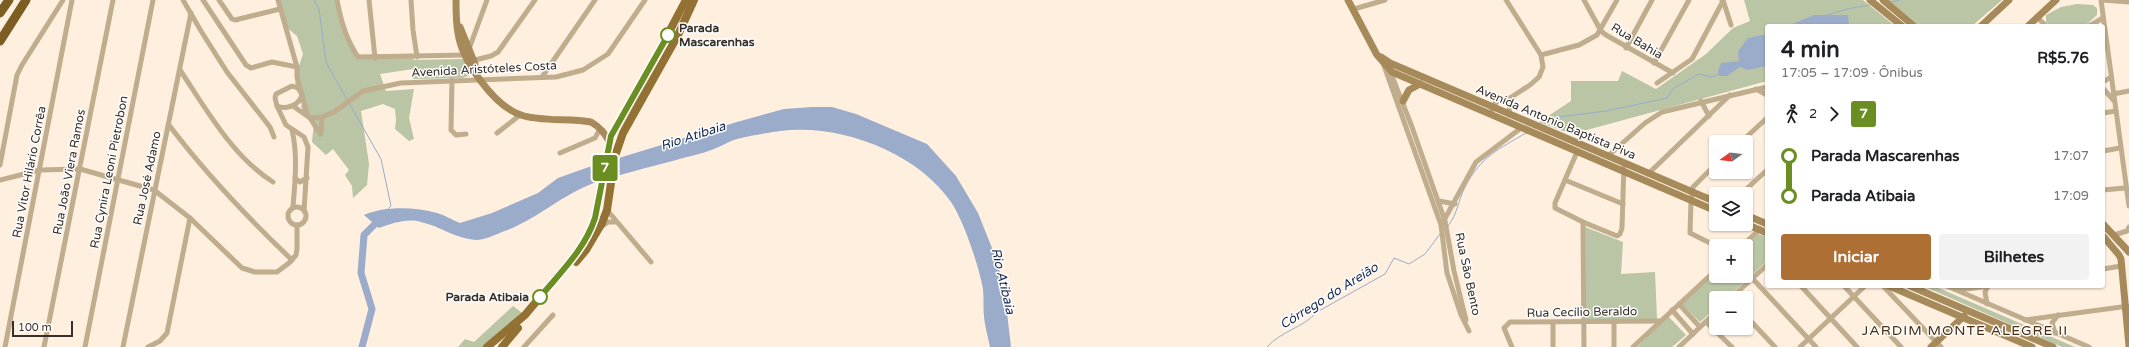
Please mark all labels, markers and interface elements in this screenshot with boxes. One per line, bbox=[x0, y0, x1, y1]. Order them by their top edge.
street label: Rua Bahia bbox=[1609, 20, 1665, 62]
place label: Parada Mascarenhas bbox=[679, 21, 755, 49]
marker: Parada Mascarenhas bbox=[660, 27, 676, 43]
text: 4 min bbox=[1781, 37, 1840, 63]
text: R$5.76 bbox=[2037, 49, 2089, 67]
street label: Avenida Aristóteles Costa bbox=[411, 58, 557, 80]
text: 17:05 – 17:09 · Ônibus bbox=[1781, 65, 1923, 81]
street label: Avenida Antonio Baptista Piva bbox=[1474, 82, 1638, 162]
street label: Rua Cynira Leoni Pietrobon bbox=[87, 94, 131, 250]
icon: walk bbox=[1781, 103, 1803, 125]
icon: forward bbox=[1823, 103, 1845, 125]
street label: Rua Vitor Hilário Corrêa bbox=[9, 105, 49, 239]
text: 7 bbox=[1859, 105, 1868, 122]
text: 2 bbox=[1809, 106, 1817, 122]
street label: Rua João Viera Ramos bbox=[50, 108, 88, 236]
water label: Rio Atibaia bbox=[658, 118, 728, 154]
street label: Rua José Adamo bbox=[130, 130, 164, 226]
north arrow bbox=[1709, 135, 1753, 179]
map controls bbox=[1709, 135, 1753, 335]
text: Parada Mascarenhas bbox=[1811, 147, 1960, 165]
text: 17:07 bbox=[2053, 148, 2089, 164]
line badge: 7 bbox=[592, 155, 618, 181]
text: 7 bbox=[601, 159, 609, 176]
button: layers bbox=[1709, 187, 1753, 231]
text: Parada Atibaia bbox=[1811, 187, 1915, 205]
text: 17:09 bbox=[2053, 188, 2089, 204]
street label: Rua São Bento bbox=[1452, 231, 1484, 317]
button: Iniciar bbox=[1781, 234, 1931, 280]
button: Bilhetes bbox=[1939, 234, 2089, 280]
button: + bbox=[1709, 239, 1753, 283]
water label: Rio Atibaia bbox=[988, 246, 1019, 316]
water label: Córrego do Areião bbox=[1277, 259, 1382, 333]
marker: Parada Atibaia bbox=[532, 289, 548, 305]
place label: Parada Atibaia bbox=[445, 290, 529, 304]
button: − bbox=[1709, 291, 1753, 335]
street label: Rua Cecílio Beraldo bbox=[1527, 304, 1637, 320]
scale bar bbox=[12, 319, 73, 338]
text: 100 m bbox=[18, 321, 52, 334]
district label: JARDIM MONTE ALEGRE II bbox=[1862, 322, 2068, 339]

